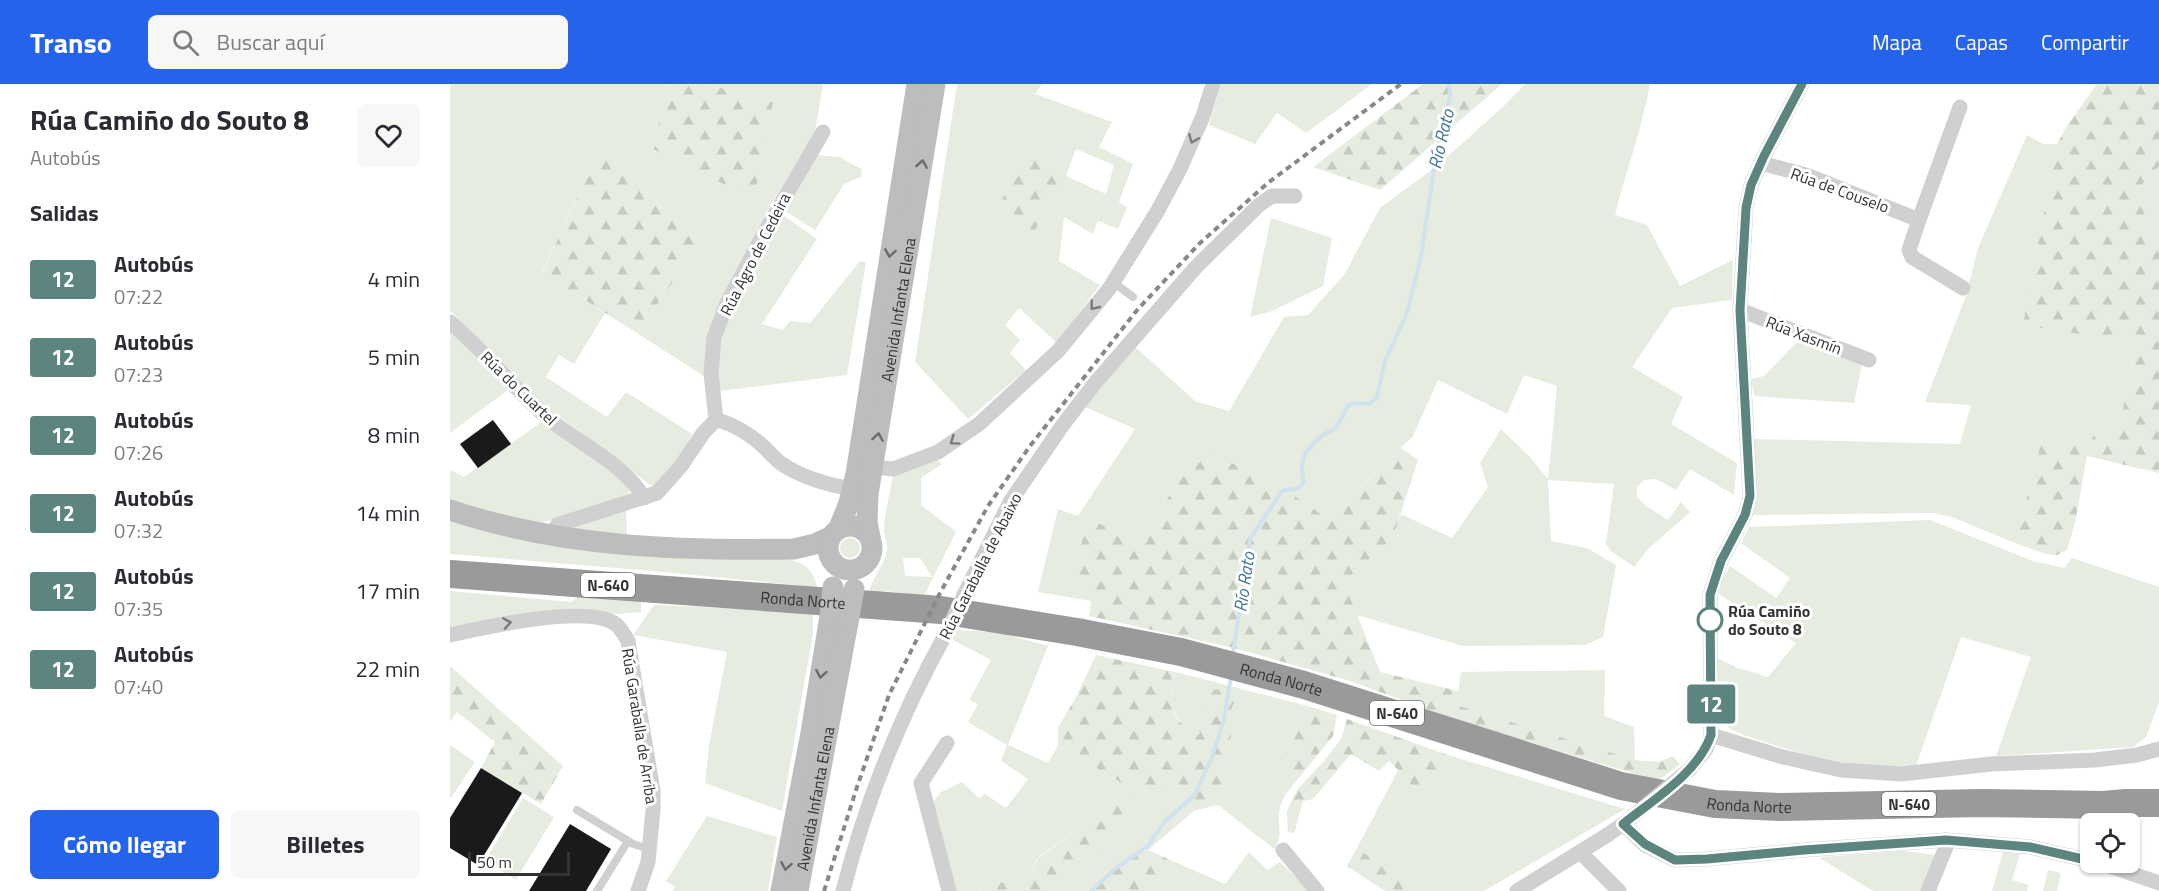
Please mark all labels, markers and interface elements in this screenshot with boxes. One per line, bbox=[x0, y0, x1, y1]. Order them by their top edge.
search box bbox=[148, 15, 568, 69]
text: Transo bbox=[30, 21, 112, 64]
text: Buscar aquí bbox=[217, 25, 324, 59]
icon: search bbox=[169, 26, 202, 59]
text: Mapa bbox=[1872, 26, 1922, 58]
text: Capas bbox=[1955, 26, 2008, 58]
text: Compartir bbox=[2041, 26, 2129, 58]
text: Rúa Camiño do Souto 8 bbox=[30, 98, 309, 141]
button: heart bbox=[357, 104, 420, 167]
water label: Río Rato bbox=[1421, 105, 1461, 171]
one-way arrow bbox=[1188, 133, 1200, 144]
text: Autobús bbox=[30, 142, 101, 173]
one-way arrow bbox=[915, 159, 928, 169]
street label: Rúa de Couselo bbox=[1787, 161, 1893, 219]
street label: Rúa Agro de Cedeira bbox=[714, 188, 796, 320]
text: Salidas bbox=[30, 196, 99, 230]
street label: Avenida Infanta Elena bbox=[874, 236, 922, 384]
text: Autobús bbox=[114, 247, 194, 281]
one-way arrow bbox=[884, 247, 897, 257]
text: 4 min bbox=[368, 262, 420, 296]
text: 12 bbox=[51, 263, 75, 295]
text: 07:22 bbox=[114, 281, 163, 312]
one-way arrow bbox=[1091, 299, 1102, 310]
street label: Rúa Xasmín bbox=[1762, 310, 1846, 360]
text: Autobús bbox=[114, 325, 194, 359]
text: 5 min bbox=[368, 340, 420, 374]
text: 12 bbox=[51, 341, 75, 373]
street label: Rúa do Cuartel bbox=[475, 345, 563, 431]
text: 07:23 bbox=[114, 359, 163, 390]
text: Autobús bbox=[114, 403, 194, 437]
text: 8 min bbox=[368, 418, 420, 452]
text: 12 bbox=[51, 419, 75, 451]
one-way arrow bbox=[871, 433, 883, 442]
one-way arrow bbox=[950, 434, 961, 445]
text: 07:26 bbox=[114, 437, 163, 468]
text: Autobús bbox=[114, 481, 194, 515]
street label: Rúa Garaballa de Abaixo bbox=[933, 489, 1027, 643]
text: 14 min bbox=[355, 496, 420, 530]
text: 12 bbox=[51, 497, 75, 529]
text: 07:32 bbox=[114, 515, 163, 546]
water label: Río Rato bbox=[1226, 549, 1262, 614]
text: Autobús bbox=[114, 559, 194, 593]
road number: N-640 bbox=[581, 573, 635, 597]
text: 17 min bbox=[355, 574, 420, 608]
text: 12 bbox=[51, 575, 75, 607]
street label: Ronda Norte bbox=[760, 585, 846, 615]
text: 07:35 bbox=[114, 593, 163, 624]
place label: Rúa Camiño do Souto 8 bbox=[1728, 599, 1810, 641]
marker: Rúa Camiño do Souto 8 bbox=[1697, 607, 1723, 633]
one-way arrow bbox=[502, 617, 512, 630]
text: Autobús bbox=[114, 637, 194, 671]
street label: Rúa Garaballa de Arriba bbox=[616, 646, 664, 806]
text: 22 min bbox=[355, 652, 420, 686]
text: 12 bbox=[51, 653, 75, 685]
street label: Ronda Norte bbox=[1237, 656, 1326, 702]
one-way arrow bbox=[816, 669, 828, 679]
text: 07:40 bbox=[114, 671, 163, 702]
line badge: 12 bbox=[1684, 684, 1738, 724]
text: 12 bbox=[1699, 688, 1723, 720]
road number: N-640 bbox=[1370, 701, 1424, 725]
street label: Avenida Infanta Elena bbox=[790, 725, 840, 873]
street label: Ronda Norte bbox=[1705, 791, 1792, 819]
road number: N-640 bbox=[1882, 792, 1936, 816]
button: Cómo llegar bbox=[30, 810, 219, 879]
button: Billetes bbox=[231, 810, 420, 879]
map controls bbox=[2080, 813, 2140, 873]
button: locate bbox=[2080, 813, 2140, 873]
scale bar bbox=[468, 849, 570, 876]
text: 50 m bbox=[477, 850, 512, 874]
one-way arrow bbox=[780, 860, 793, 870]

